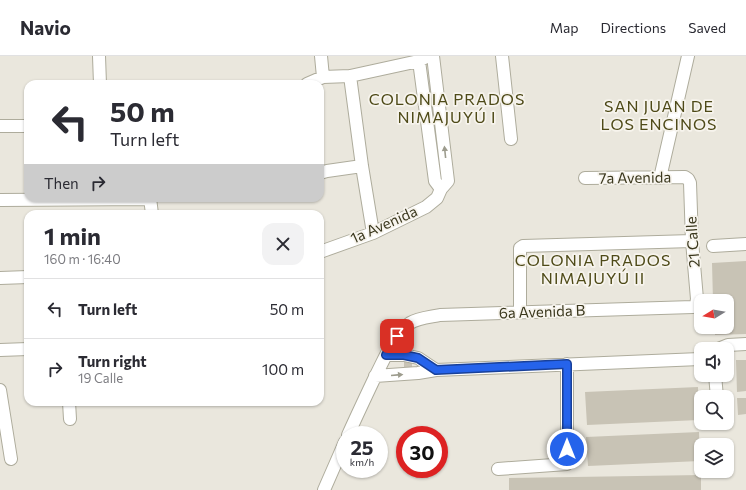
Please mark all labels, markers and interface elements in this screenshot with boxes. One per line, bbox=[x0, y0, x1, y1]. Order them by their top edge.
text: Navio bbox=[20, 16, 71, 39]
text: Map bbox=[550, 19, 579, 36]
text: Directions bbox=[601, 19, 666, 36]
text: Saved bbox=[688, 19, 726, 36]
district label: COLONIA PRADOS NIMAJUYÚ I bbox=[369, 89, 525, 126]
text: 50 m bbox=[110, 94, 175, 128]
icon: left bbox=[44, 96, 96, 148]
district label: SAN JUAN DE LOS ENCINOS bbox=[601, 96, 717, 133]
text: Turn left bbox=[110, 128, 179, 150]
one-way arrow bbox=[441, 146, 448, 158]
street label: 7a Avenida bbox=[599, 167, 671, 187]
icon: right bbox=[87, 172, 109, 194]
text: Then bbox=[44, 174, 79, 192]
street label: 1a Avenida bbox=[347, 201, 420, 247]
street label: 21 Calle bbox=[681, 216, 703, 268]
text: 1 min bbox=[44, 221, 101, 250]
button: close bbox=[262, 223, 304, 265]
district label: COLONIA PRADOS NIMAJUYÚ II bbox=[515, 250, 671, 287]
text: 160 m · 16:40 bbox=[44, 251, 121, 267]
north arrow bbox=[694, 294, 734, 334]
map controls bbox=[694, 294, 734, 478]
icon: left bbox=[44, 298, 66, 320]
text: Turn left bbox=[78, 300, 137, 318]
text: 50 m bbox=[270, 300, 304, 318]
street label: 6a Avenida B bbox=[498, 300, 586, 322]
pin bbox=[380, 319, 414, 353]
icon: arrive bbox=[386, 325, 408, 347]
button: sound bbox=[694, 342, 734, 382]
text: Turn right bbox=[78, 352, 147, 370]
icon: right bbox=[44, 358, 66, 380]
text: 100 m bbox=[262, 360, 304, 378]
text: 19 Calle bbox=[78, 370, 123, 386]
one-way arrow bbox=[391, 371, 403, 378]
button: search bbox=[694, 390, 734, 430]
speed limit sign: 30 bbox=[396, 426, 448, 478]
position arrow bbox=[546, 428, 588, 470]
text: 25 bbox=[350, 435, 374, 459]
button: layers bbox=[694, 438, 734, 478]
text: km/h bbox=[350, 456, 374, 468]

